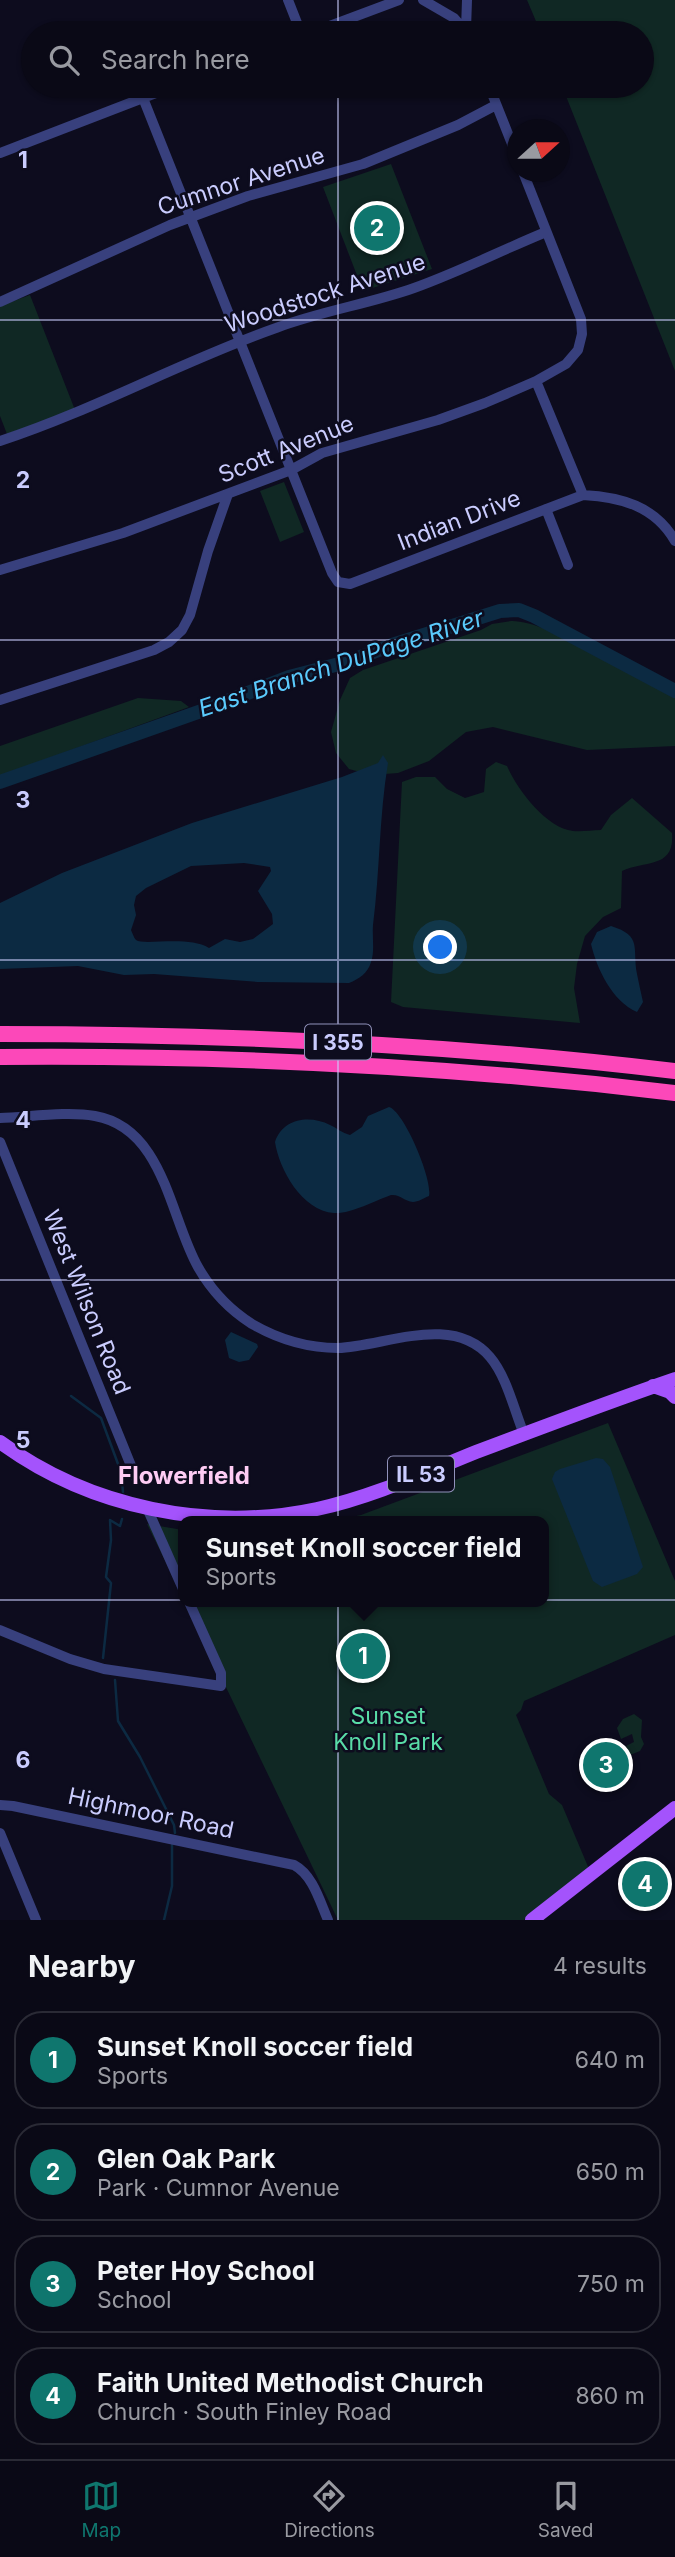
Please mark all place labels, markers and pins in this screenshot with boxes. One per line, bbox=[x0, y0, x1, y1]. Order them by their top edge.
pin: 2 bbox=[354, 202, 400, 254]
pin: 1 bbox=[340, 1630, 386, 1682]
pin: 3 bbox=[583, 1739, 629, 1791]
pin: 4 bbox=[622, 1858, 668, 1910]

